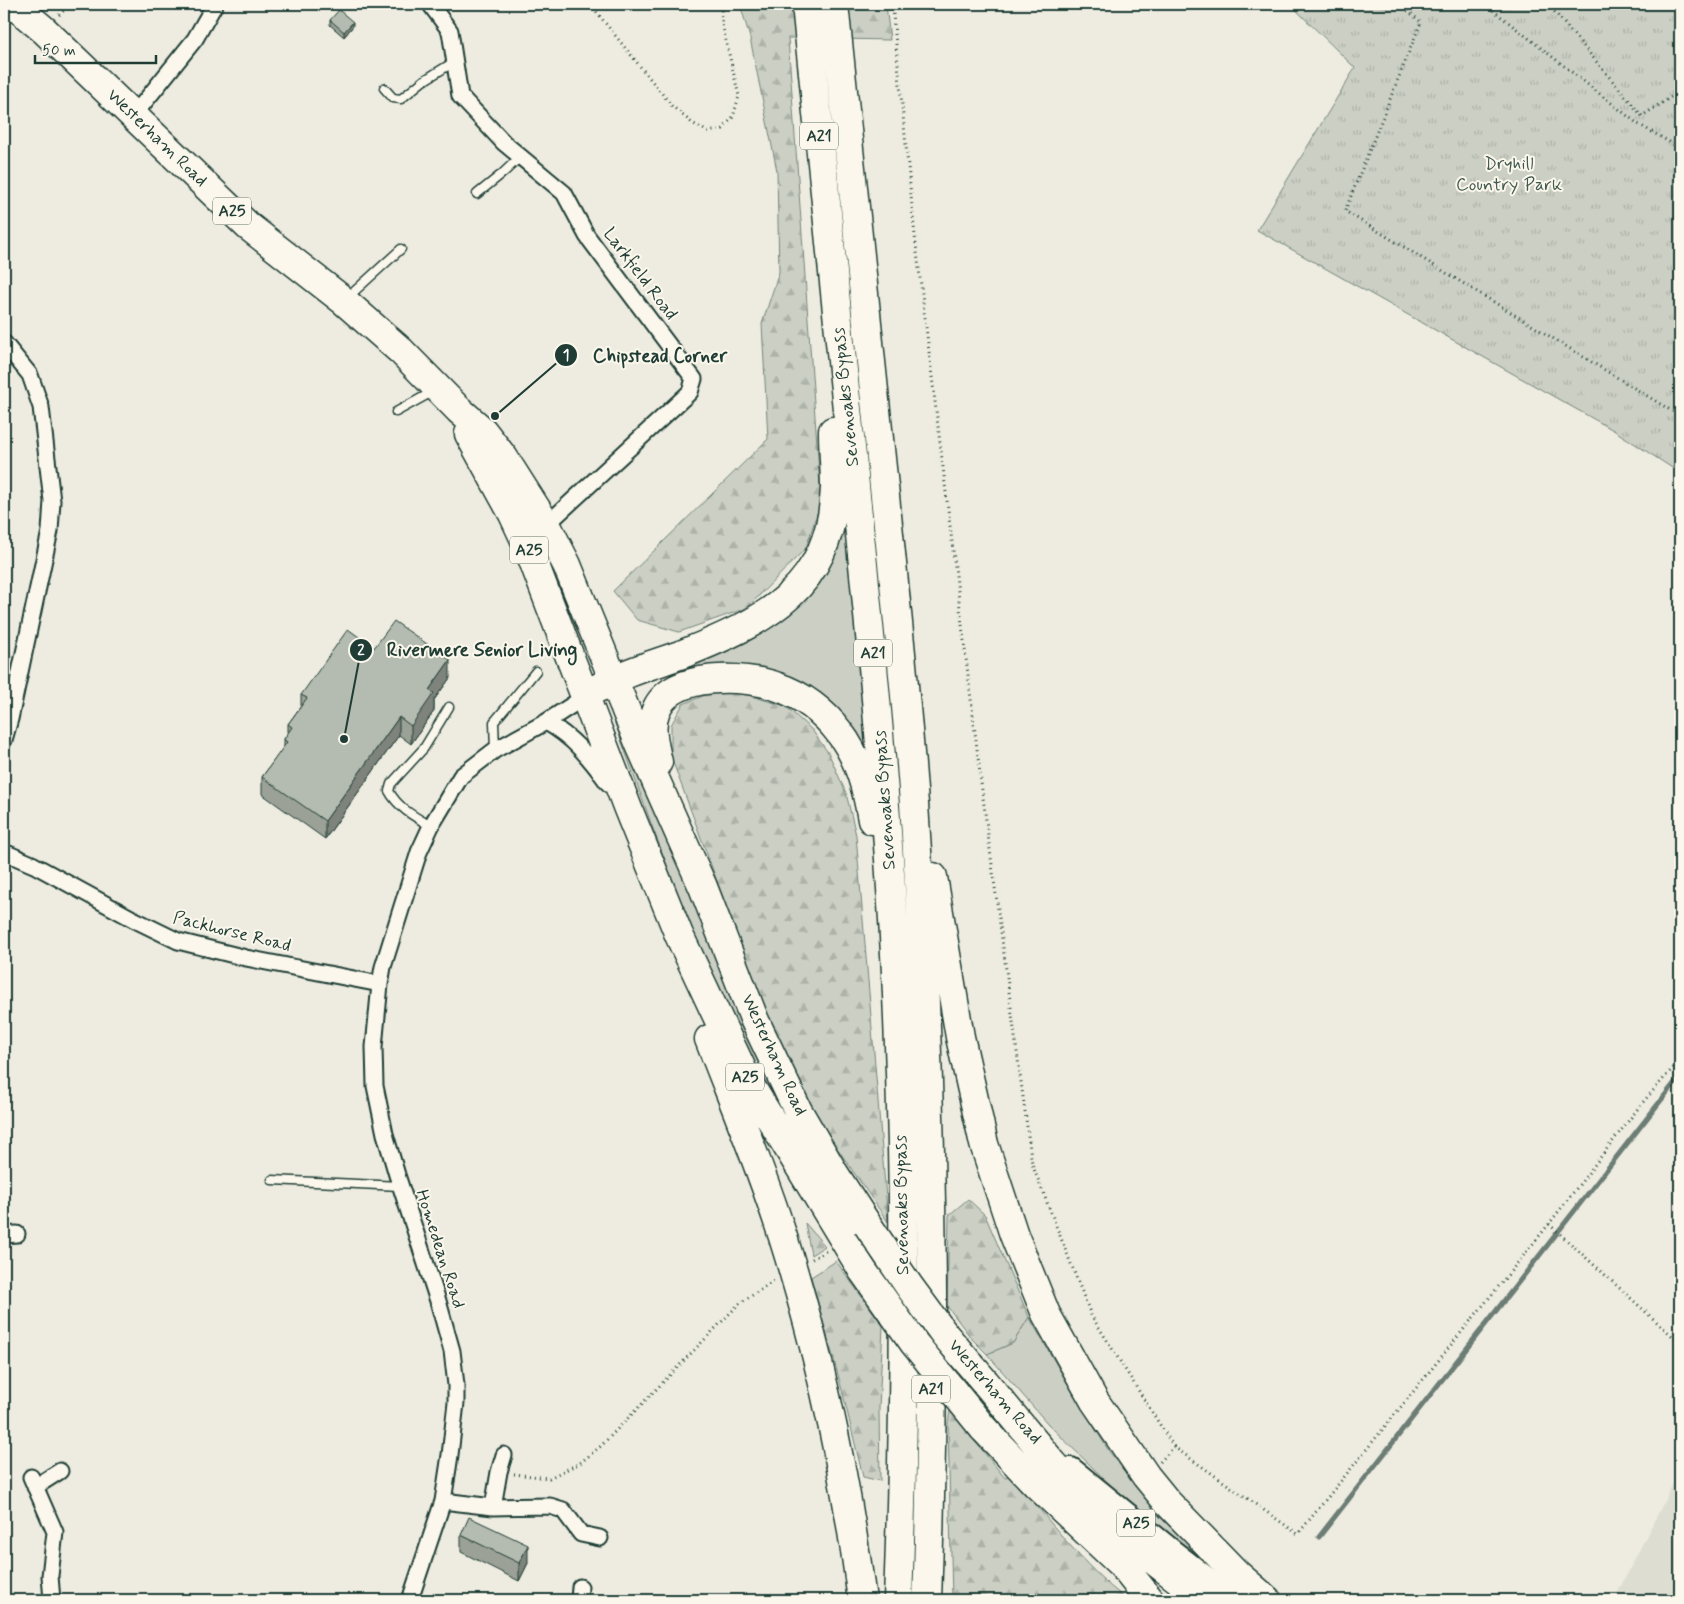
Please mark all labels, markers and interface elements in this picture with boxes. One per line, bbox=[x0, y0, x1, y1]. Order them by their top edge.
scale bar bbox=[35, 32, 156, 64]
text: 50 m bbox=[42, 41, 76, 61]
street label: Westerham Road bbox=[101, 84, 213, 192]
road number: A21 bbox=[800, 122, 838, 150]
park label: Dryhill Country Park bbox=[1456, 152, 1562, 197]
road number: A25 bbox=[213, 198, 251, 225]
street label: Larkfield Road bbox=[597, 223, 683, 325]
street label: Sevenoaks Bypass bbox=[827, 326, 865, 468]
callout: Chipstead Corner bbox=[554, 338, 740, 372]
text: Chipstead Corner bbox=[593, 344, 728, 369]
text: 1 bbox=[563, 346, 569, 366]
road number: A25 bbox=[510, 536, 548, 564]
callout: Rivermere Senior Living bbox=[349, 633, 590, 667]
text: Rivermere Senior Living bbox=[387, 638, 577, 666]
road number: A21 bbox=[854, 640, 892, 666]
text: 2 bbox=[357, 641, 365, 661]
street label: Sevenoaks Bypass bbox=[868, 729, 902, 871]
street label: Packhorse Road bbox=[171, 906, 293, 958]
street label: Westerham Road bbox=[735, 990, 813, 1120]
road number: A25 bbox=[726, 1064, 764, 1090]
street label: Sevenoaks Bypass bbox=[889, 1135, 915, 1275]
street label: Homedean Road bbox=[409, 1186, 471, 1312]
street label: Westerham Road bbox=[943, 1334, 1047, 1450]
road number: A21 bbox=[912, 1376, 950, 1402]
road number: A25 bbox=[1117, 1510, 1155, 1536]

